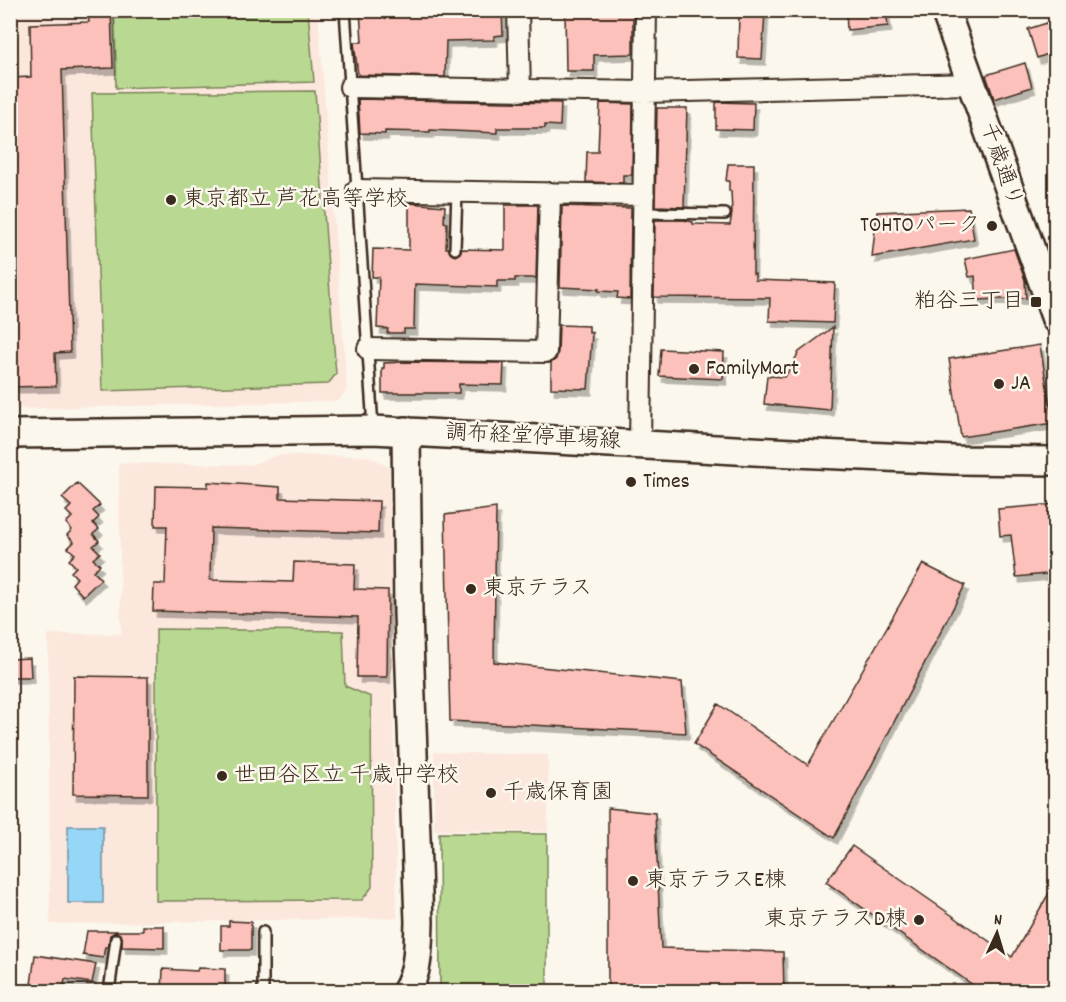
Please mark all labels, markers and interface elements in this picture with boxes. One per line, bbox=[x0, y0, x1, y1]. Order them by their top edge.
street label: 千歳通り bbox=[971, 118, 1029, 212]
place label: 東京都立 芦花高等学校 bbox=[183, 185, 408, 216]
marker: 東京都立 芦花高等学校 bbox=[164, 193, 178, 207]
place label: TOHTOパーク bbox=[860, 211, 980, 242]
marker: TOHTOパーク bbox=[985, 219, 999, 233]
place label: 粕谷三丁目 bbox=[914, 287, 1024, 318]
marker: 粕谷三丁目 bbox=[1029, 295, 1043, 309]
place label: FamilyMart bbox=[706, 354, 799, 385]
marker: FamilyMart bbox=[687, 362, 701, 376]
place label: JA bbox=[1011, 369, 1031, 400]
marker: JA bbox=[992, 377, 1006, 391]
street label: 調布経堂停車場線 bbox=[444, 418, 622, 458]
place label: Times bbox=[643, 467, 690, 498]
marker: Times bbox=[624, 475, 638, 489]
place label: 東京テラス bbox=[483, 574, 592, 605]
marker: 東京テラス bbox=[464, 582, 478, 596]
place label: 世田谷区立 千歳中学校 bbox=[234, 761, 459, 792]
marker: 世田谷区立 千歳中学校 bbox=[215, 769, 229, 783]
place label: 千歳保育園 bbox=[503, 778, 613, 809]
marker: 千歳保育園 bbox=[484, 786, 498, 800]
place label: 東京テラスE棟 bbox=[645, 866, 786, 897]
marker: 東京テラスE棟 bbox=[626, 874, 640, 888]
north arrow bbox=[967, 903, 1027, 963]
place label: 東京テラスD棟 bbox=[765, 905, 907, 936]
text: N bbox=[993, 909, 1003, 932]
marker: 東京テラスD棟 bbox=[912, 913, 926, 927]

